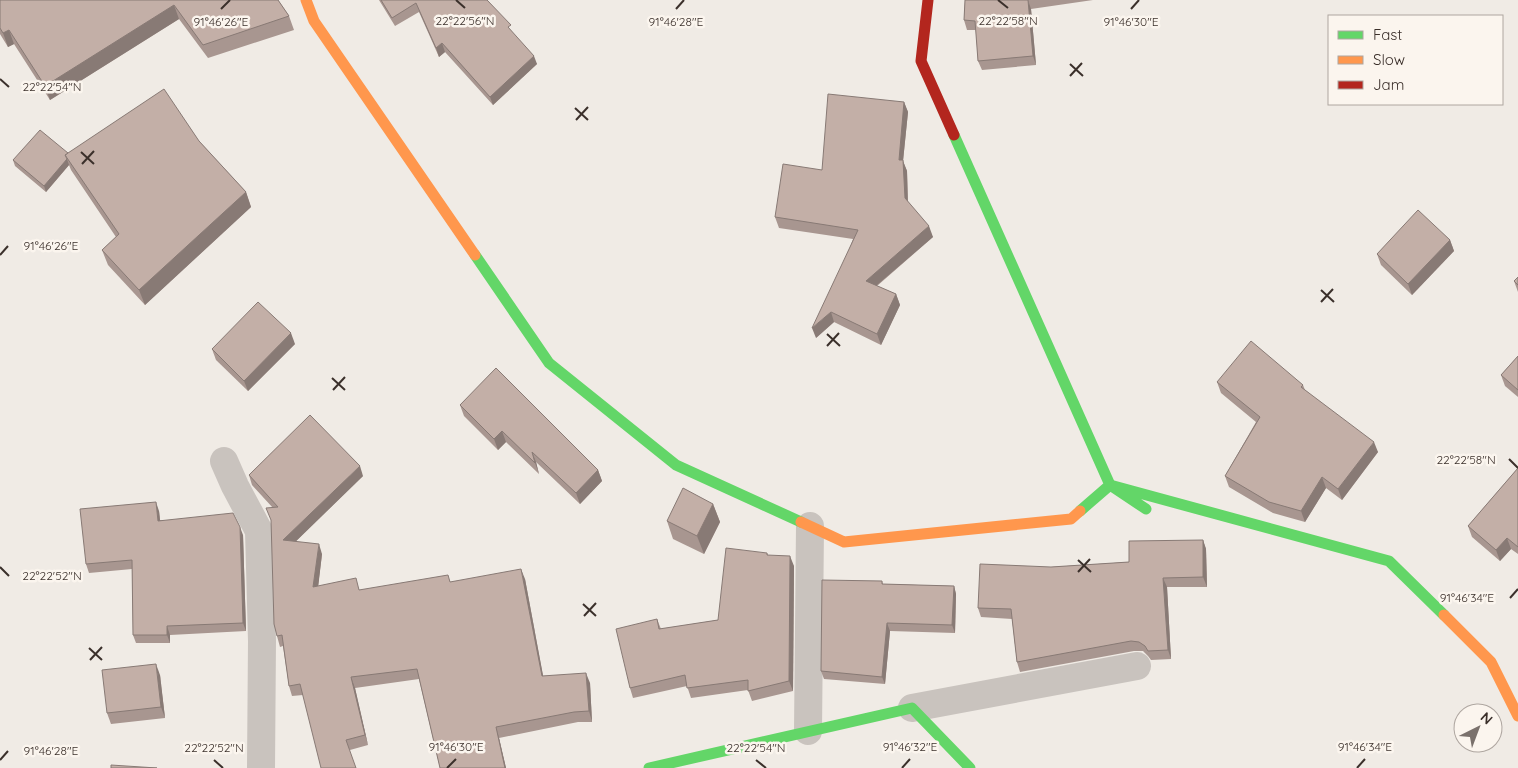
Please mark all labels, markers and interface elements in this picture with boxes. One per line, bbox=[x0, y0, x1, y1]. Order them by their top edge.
text: 22°22'56"N bbox=[435, 13, 495, 28]
text: 22°22'58"N bbox=[978, 13, 1038, 28]
text: 91°46'26"E bbox=[194, 14, 249, 29]
text: 91°46'28"E bbox=[649, 14, 704, 29]
text: 91°46'30"E bbox=[1103, 14, 1159, 29]
legend bbox=[1328, 15, 1503, 105]
text: Fast bbox=[1373, 25, 1402, 44]
text: Slow bbox=[1373, 50, 1405, 69]
text: Jam bbox=[1373, 75, 1404, 94]
text: 22°22'54"N bbox=[22, 79, 82, 94]
text: 91°46'26"E bbox=[24, 238, 79, 253]
text: 22°22'58"N bbox=[1436, 452, 1496, 467]
text: 22°22'52"N bbox=[22, 568, 82, 583]
text: 91°46'34"E bbox=[1440, 590, 1494, 605]
north arrow bbox=[1453, 703, 1503, 753]
text: N bbox=[1477, 708, 1497, 728]
text: 91°46'30"E bbox=[428, 739, 484, 754]
text: 91°46'32"E bbox=[883, 739, 938, 754]
text: 91°46'34"E bbox=[1338, 739, 1392, 754]
text: 22°22'52"N bbox=[184, 740, 244, 755]
text: 22°22'54"N bbox=[726, 740, 786, 755]
text: 91°46'28"E bbox=[24, 743, 79, 758]

